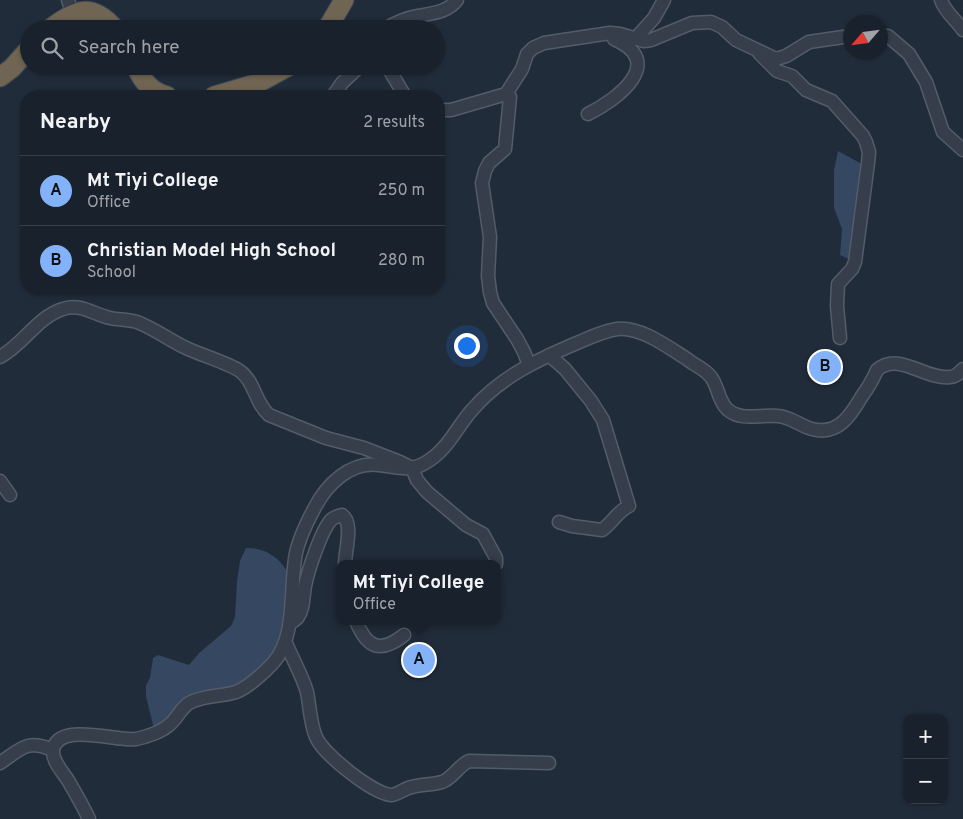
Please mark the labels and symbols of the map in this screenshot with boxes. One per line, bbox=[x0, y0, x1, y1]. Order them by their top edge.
north arrow bbox=[843, 15, 888, 60]
your location bbox=[454, 333, 480, 359]
pin: B bbox=[809, 348, 841, 386]
pin: A bbox=[403, 641, 435, 679]

